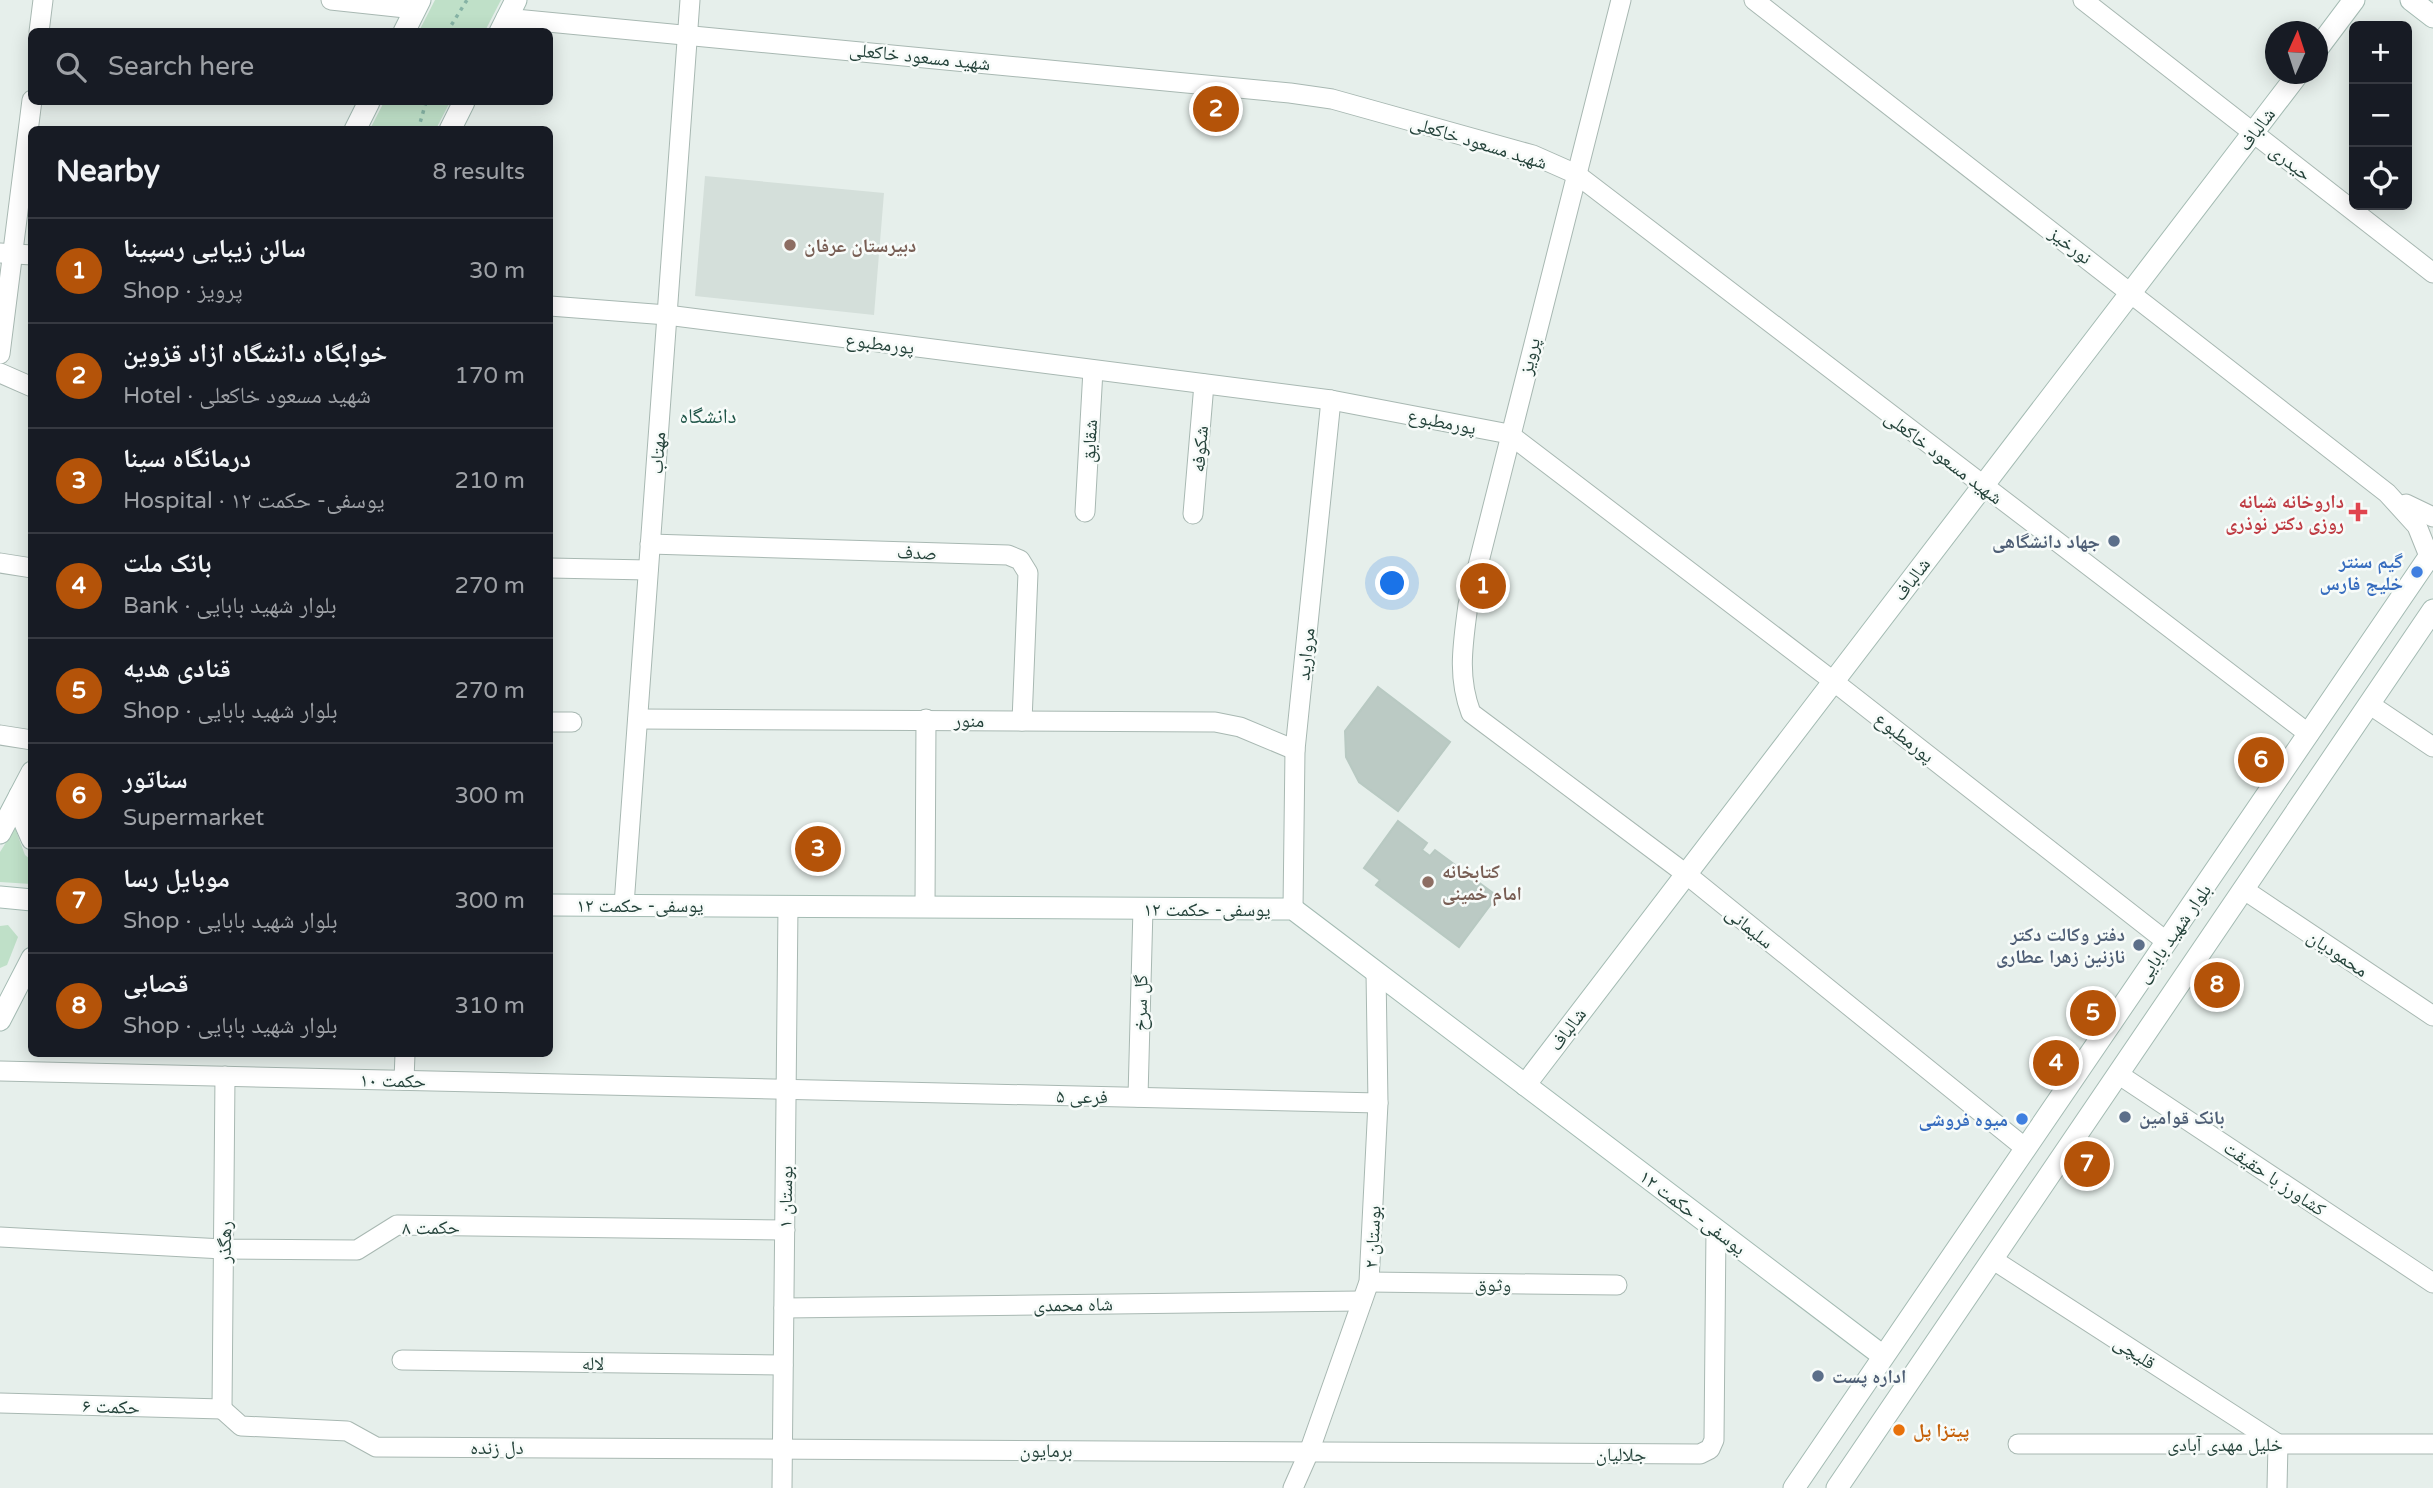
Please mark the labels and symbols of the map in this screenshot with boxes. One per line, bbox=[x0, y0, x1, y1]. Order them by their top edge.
north arrow bbox=[2265, 21, 2328, 84]
street label: شهید مسعود خاکعلی bbox=[848, 39, 992, 75]
pin: 2 bbox=[1193, 83, 1239, 135]
street label: شالباف bbox=[2234, 104, 2280, 155]
street label: شهید مسعود خاکعلی bbox=[1408, 112, 1550, 174]
street label: حیدری bbox=[2265, 140, 2316, 186]
street label: نورخیز bbox=[2044, 222, 2096, 269]
place label: دبیرستان عرفان bbox=[804, 235, 916, 257]
marker: دبیرستان عرفان bbox=[782, 237, 798, 253]
street label: پورمطبوع bbox=[844, 329, 916, 359]
street label: پرویز bbox=[1515, 335, 1545, 378]
district label: دانشگاه bbox=[680, 404, 736, 429]
street label: پورمطبوع bbox=[1406, 405, 1478, 440]
street label: شهید مسعود خاکعلی bbox=[1880, 406, 2007, 509]
street label: شقایق bbox=[1078, 419, 1102, 463]
street label: شکوفه bbox=[1187, 425, 1213, 473]
street label: مهتاب bbox=[646, 431, 670, 475]
place label: داروخانه شبانه روزی دکتر نوذری bbox=[2225, 491, 2344, 535]
marker: داروخانه شبانه روزی دکتر نوذری bbox=[2350, 504, 2366, 520]
place label: جهاد دانشگاهی bbox=[1992, 531, 2100, 553]
marker: جهاد دانشگاهی bbox=[2106, 533, 2122, 549]
street label: صدف bbox=[897, 541, 937, 565]
place label: گیم سنتر خلیج فارس bbox=[2320, 551, 2404, 596]
street label: شالباف bbox=[1889, 554, 1935, 605]
pin: 1 bbox=[1460, 560, 1506, 612]
marker: گیم سنتر خلیج فارس bbox=[2409, 564, 2425, 580]
your location bbox=[1375, 566, 1409, 600]
street label: مروارید bbox=[1292, 627, 1320, 681]
street label: پورمطبوع bbox=[1870, 708, 1938, 768]
street label: منور bbox=[953, 710, 984, 732]
pin: 6 bbox=[2238, 734, 2284, 786]
pin: 3 bbox=[795, 823, 841, 875]
place label: کتابخانه امام خمینی bbox=[1442, 861, 1522, 907]
marker: کتابخانه امام خمینی bbox=[1420, 874, 1436, 890]
street label: بلوار شهید بابایی bbox=[2132, 880, 2216, 987]
street label: یوسفی- حکمت ۱۲ bbox=[576, 895, 704, 917]
street label: یوسفی- حکمت ۱۲ bbox=[1143, 899, 1271, 921]
street label: سلیمانی bbox=[1721, 902, 1778, 954]
place label: دفتر وکالت دکتر نازنین زهرا عطاری bbox=[1996, 924, 2125, 968]
street label: محمودیان bbox=[2303, 926, 2372, 982]
marker: دفتر وکالت دکتر نازنین زهرا عطاری bbox=[2131, 937, 2147, 953]
pin: 8 bbox=[2194, 959, 2240, 1011]
street label: گل سرخ bbox=[1130, 975, 1152, 1031]
pin: 5 bbox=[2070, 987, 2116, 1039]
street label: شالباف bbox=[1545, 1004, 1591, 1055]
pin: 4 bbox=[2033, 1037, 2079, 1089]
street label: حکمت ۱۰ bbox=[360, 1069, 426, 1093]
street label: فرعی ۵ bbox=[1056, 1086, 1108, 1108]
place label: بانک قوامین bbox=[2139, 1107, 2224, 1129]
place label: میوه فروشی bbox=[1918, 1109, 2008, 1131]
marker: بانک قوامین bbox=[2117, 1109, 2133, 1125]
marker: میوه فروشی bbox=[2014, 1111, 2030, 1127]
street label: کشاورز با حقیقت bbox=[2219, 1137, 2330, 1221]
pin: 7 bbox=[2064, 1138, 2110, 1190]
street label: بوستان ۱ bbox=[774, 1165, 798, 1229]
street label: یوسفی- حکمت ۱۲ bbox=[1635, 1166, 1750, 1260]
street label: بوستان ۲ bbox=[1360, 1205, 1386, 1269]
street label: حکمت ۸ bbox=[402, 1216, 460, 1240]
street label: رهگذر bbox=[214, 1221, 236, 1264]
street label: وثوق bbox=[1474, 1274, 1511, 1296]
street label: شاه محمدی bbox=[1033, 1293, 1113, 1317]
street label: قلیچی bbox=[2110, 1331, 2159, 1374]
street label: لاله bbox=[582, 1353, 604, 1375]
place label: اداره پست bbox=[1832, 1366, 1907, 1388]
marker: اداره پست bbox=[1810, 1368, 1826, 1384]
street label: حکمت ۶ bbox=[82, 1395, 140, 1419]
place label: پیتزا پل bbox=[1913, 1420, 1970, 1442]
marker: پیتزا پل bbox=[1891, 1422, 1907, 1438]
street label: خلیل مهدی آبادی bbox=[2167, 1434, 2283, 1456]
street label: دل زنده bbox=[470, 1437, 524, 1459]
street label: برمایون bbox=[1020, 1440, 1072, 1462]
street label: جلالیان bbox=[1596, 1444, 1646, 1466]

